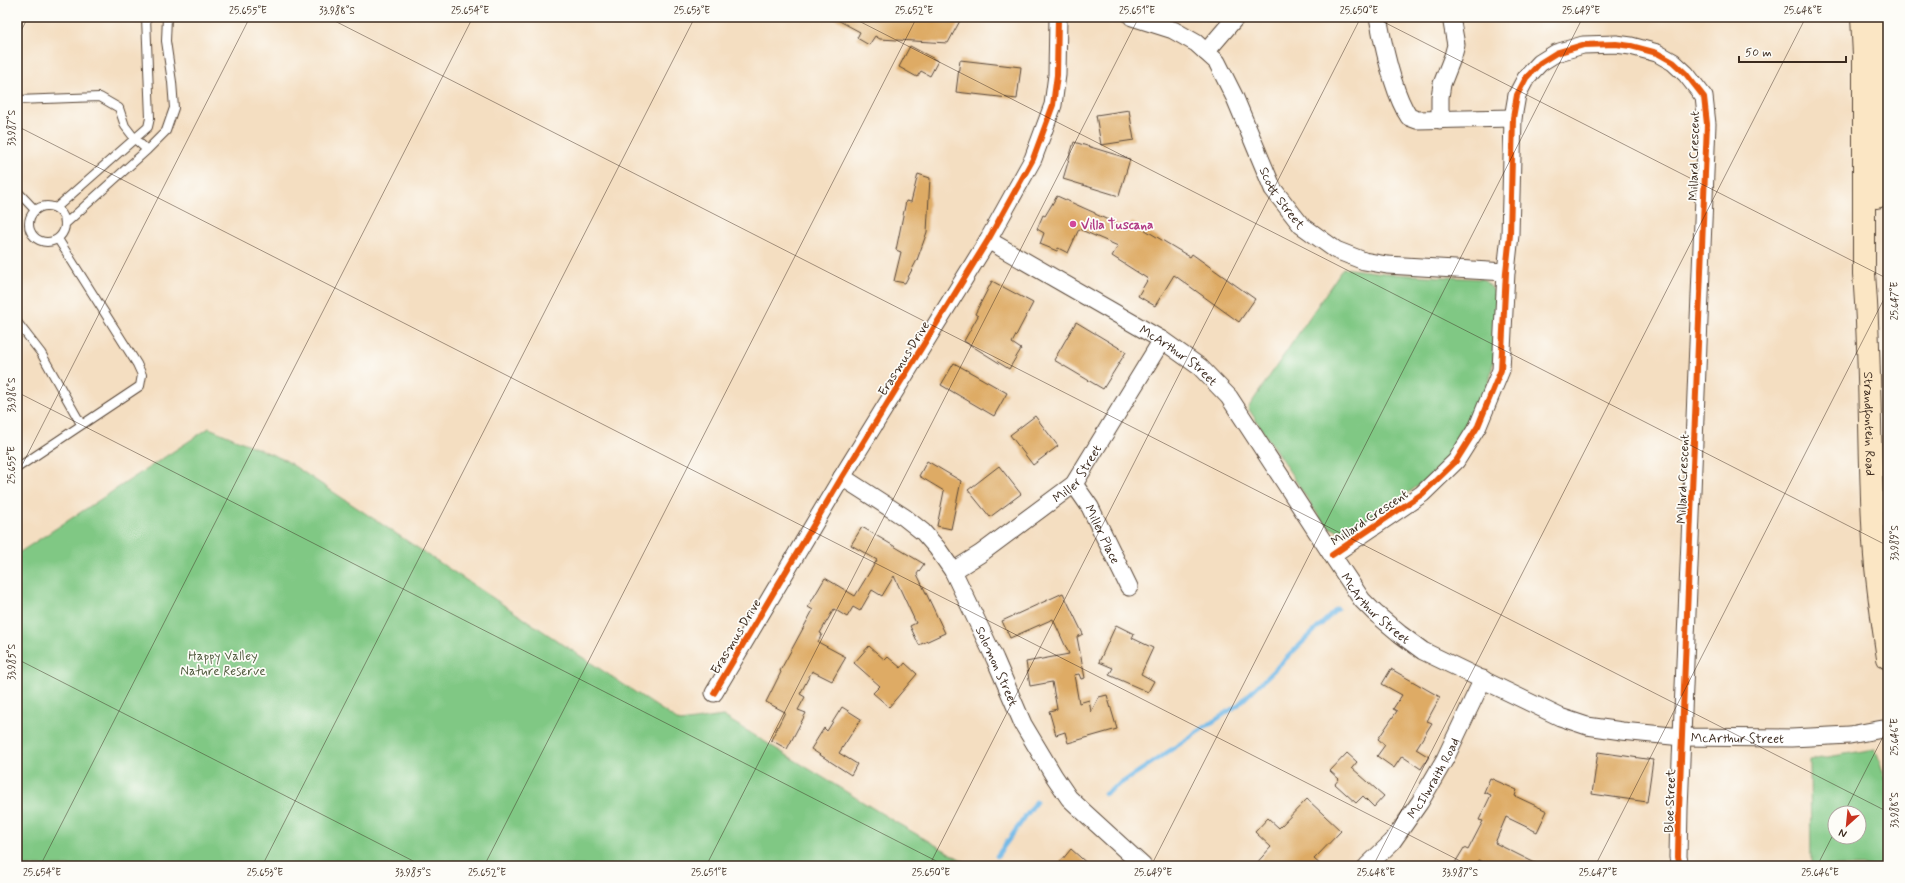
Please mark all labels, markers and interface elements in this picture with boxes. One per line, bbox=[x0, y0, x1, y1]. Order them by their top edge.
text: 25.655°E bbox=[229, 4, 267, 18]
text: 33.988°S bbox=[319, 4, 355, 18]
text: 25.654°E bbox=[451, 4, 489, 18]
text: 25.653°E bbox=[674, 4, 710, 18]
text: 25.652°E bbox=[895, 4, 933, 18]
text: 25.651°E bbox=[1119, 4, 1155, 18]
text: 25.650°E bbox=[1340, 4, 1378, 18]
text: 25.649°E bbox=[1562, 4, 1600, 18]
text: 25.648°E bbox=[1784, 4, 1822, 18]
scale bar bbox=[1739, 38, 1846, 64]
text: 50 m bbox=[1745, 45, 1772, 61]
text: 33.987°S bbox=[5, 110, 19, 146]
street label: Millard Crescent bbox=[1685, 111, 1704, 201]
street label: Scott Street bbox=[1255, 165, 1308, 234]
place label: Villa Tuscana bbox=[1081, 217, 1153, 234]
marker: Villa Tuscana bbox=[1068, 219, 1078, 229]
text: 25.647°E bbox=[1888, 282, 1902, 320]
street label: Erasmus Drive bbox=[875, 318, 934, 399]
street label: McArthur Street bbox=[1136, 322, 1221, 390]
street label: Strandfontein Road bbox=[1858, 371, 1878, 476]
text: 33.986°S bbox=[5, 377, 19, 413]
street label: Millard Crescent bbox=[1673, 434, 1694, 524]
street label: Miller Street bbox=[1049, 442, 1106, 507]
text: 25.655°E bbox=[5, 446, 19, 484]
street label: Millard Crescent bbox=[1328, 486, 1412, 550]
street label: Miller Place bbox=[1080, 502, 1123, 567]
text: 33.989°S bbox=[1888, 525, 1902, 561]
street label: McArthur Street bbox=[1336, 570, 1413, 649]
street label: Erasmus Drive bbox=[707, 596, 766, 678]
street label: Solomon Street bbox=[971, 624, 1021, 709]
text: 33.985°S bbox=[5, 644, 19, 680]
park label: Happy Valley Nature Reserve bbox=[180, 648, 266, 680]
text: 25.646°E bbox=[1888, 718, 1902, 756]
street label: McArthur Street bbox=[1691, 730, 1784, 748]
street label: McIlwraith Road bbox=[1404, 735, 1464, 822]
street label: Bloe Street bbox=[1661, 769, 1680, 833]
text: 33.988°S bbox=[1888, 792, 1902, 828]
north arrow bbox=[1827, 805, 1867, 845]
text: N bbox=[1836, 825, 1849, 841]
text: 25.654°E bbox=[23, 866, 61, 880]
text: 25.653°E bbox=[247, 866, 283, 880]
text: 33.985°S bbox=[395, 866, 431, 880]
text: 25.652°E bbox=[468, 866, 506, 880]
text: 25.651°E bbox=[691, 866, 727, 880]
text: 25.650°E bbox=[912, 866, 950, 880]
text: 25.649°E bbox=[1134, 866, 1172, 880]
text: 25.648°E bbox=[1357, 866, 1395, 880]
text: 33.987°S bbox=[1442, 866, 1478, 880]
text: 25.647°E bbox=[1579, 866, 1617, 880]
text: 25.646°E bbox=[1801, 866, 1839, 880]

